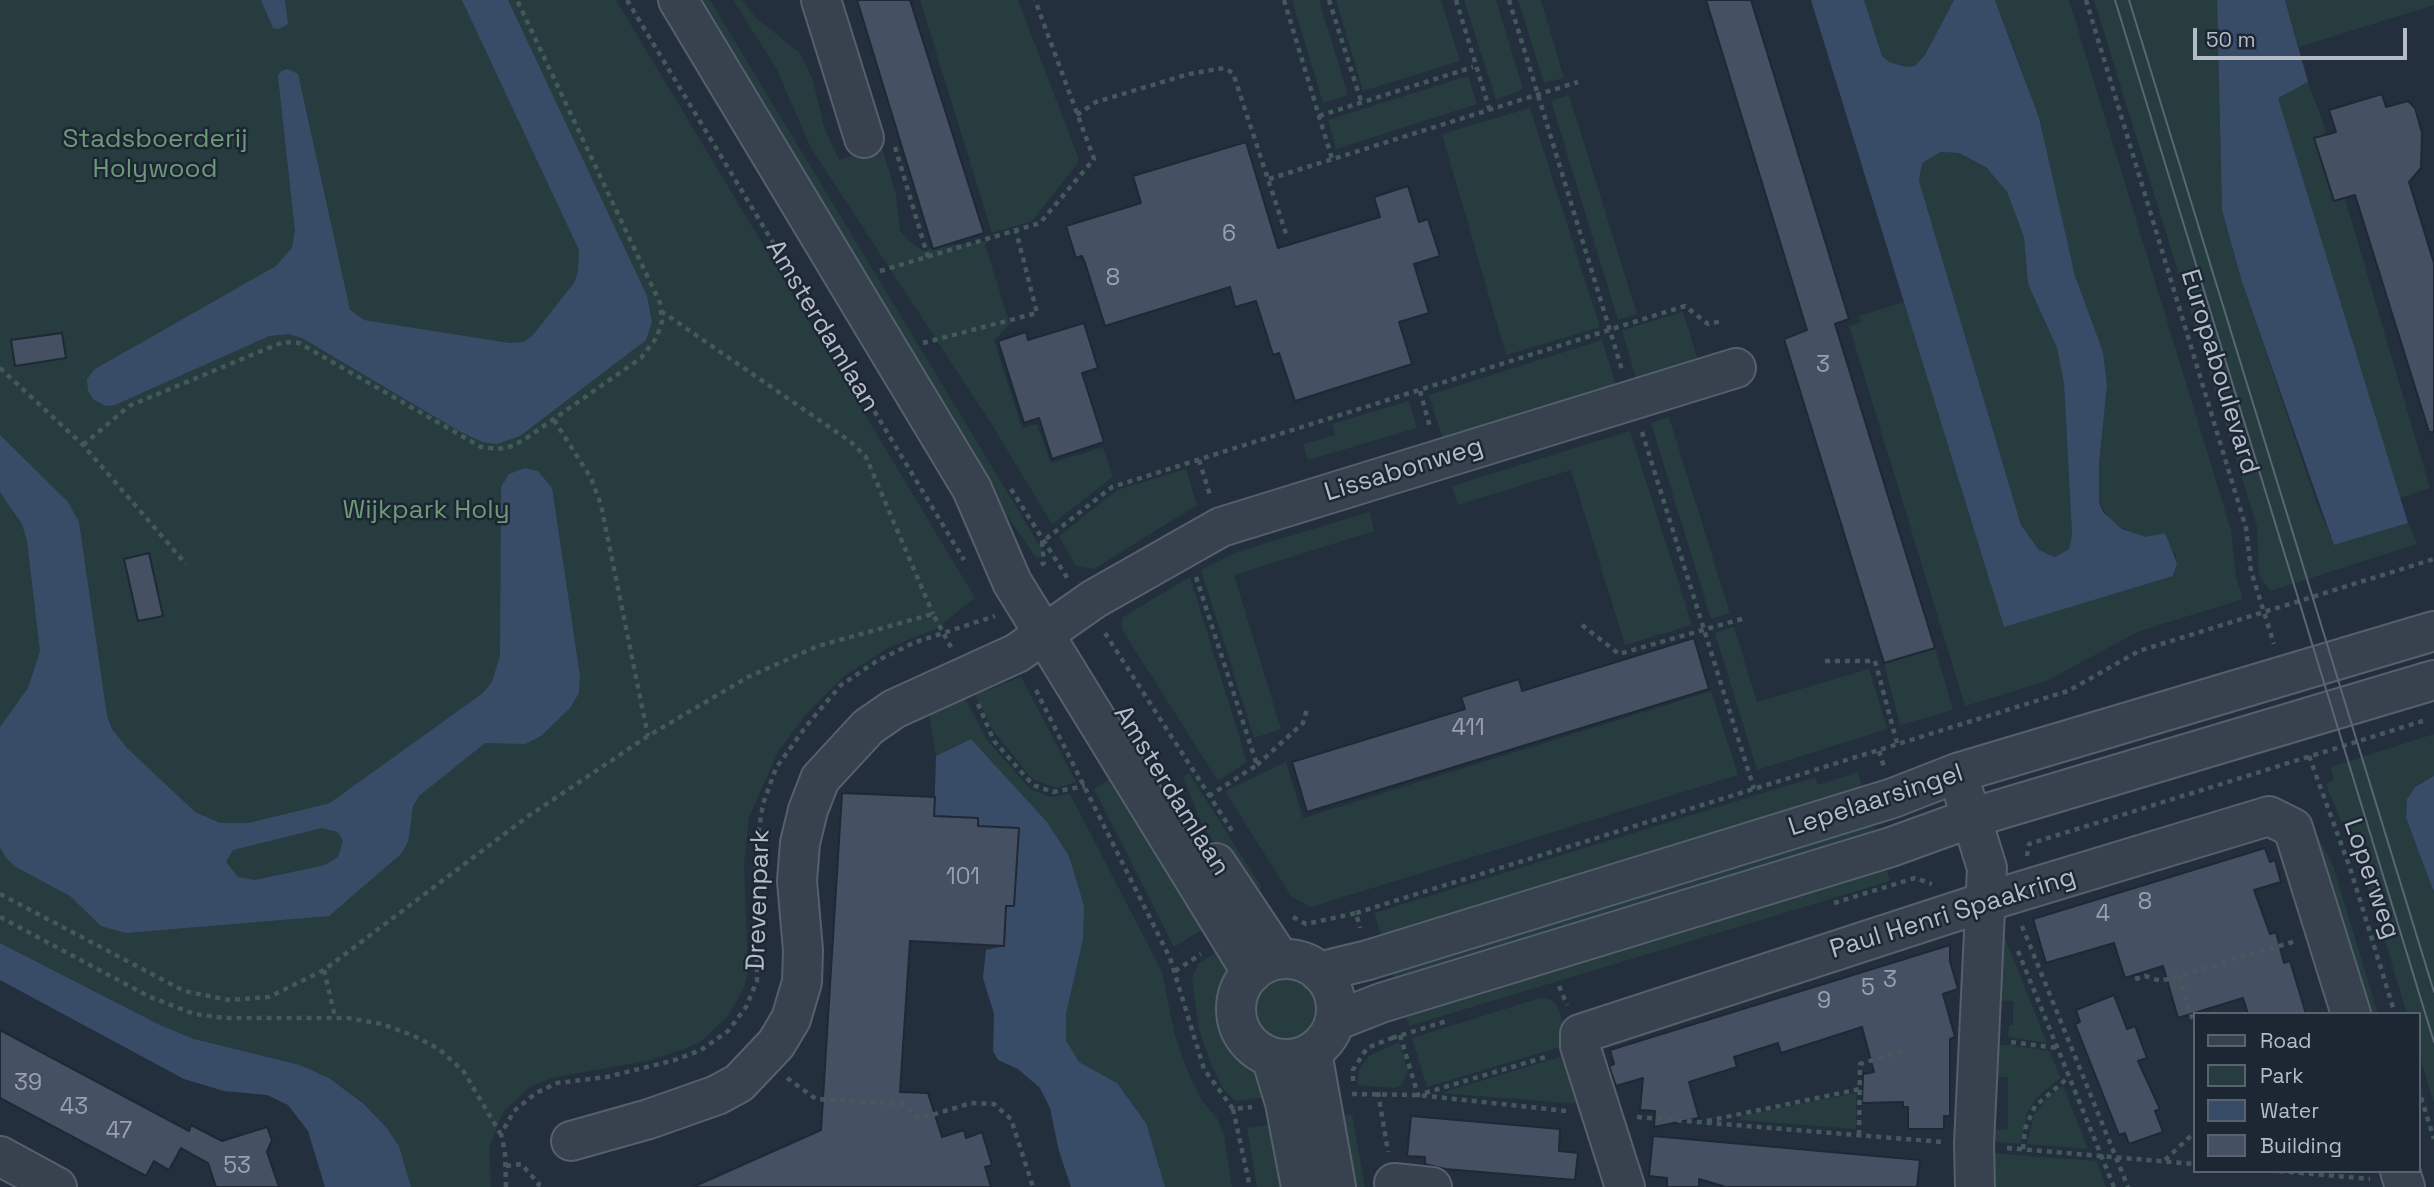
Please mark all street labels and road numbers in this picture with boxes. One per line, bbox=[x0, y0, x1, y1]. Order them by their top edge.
street label: Amsterdamlaan bbox=[759, 235, 885, 417]
street label: Europaboulevard bbox=[2173, 266, 2265, 478]
street label: Lissabonweg bbox=[1321, 431, 1487, 509]
street label: Amsterdamlaan bbox=[1106, 700, 1236, 882]
street label: Lepelaarsingel bbox=[1785, 758, 1967, 844]
street label: Loperweg bbox=[2336, 815, 2406, 943]
street label: Drevenpark bbox=[741, 829, 777, 971]
street label: Paul Henri Spaakring bbox=[1826, 862, 2080, 966]

